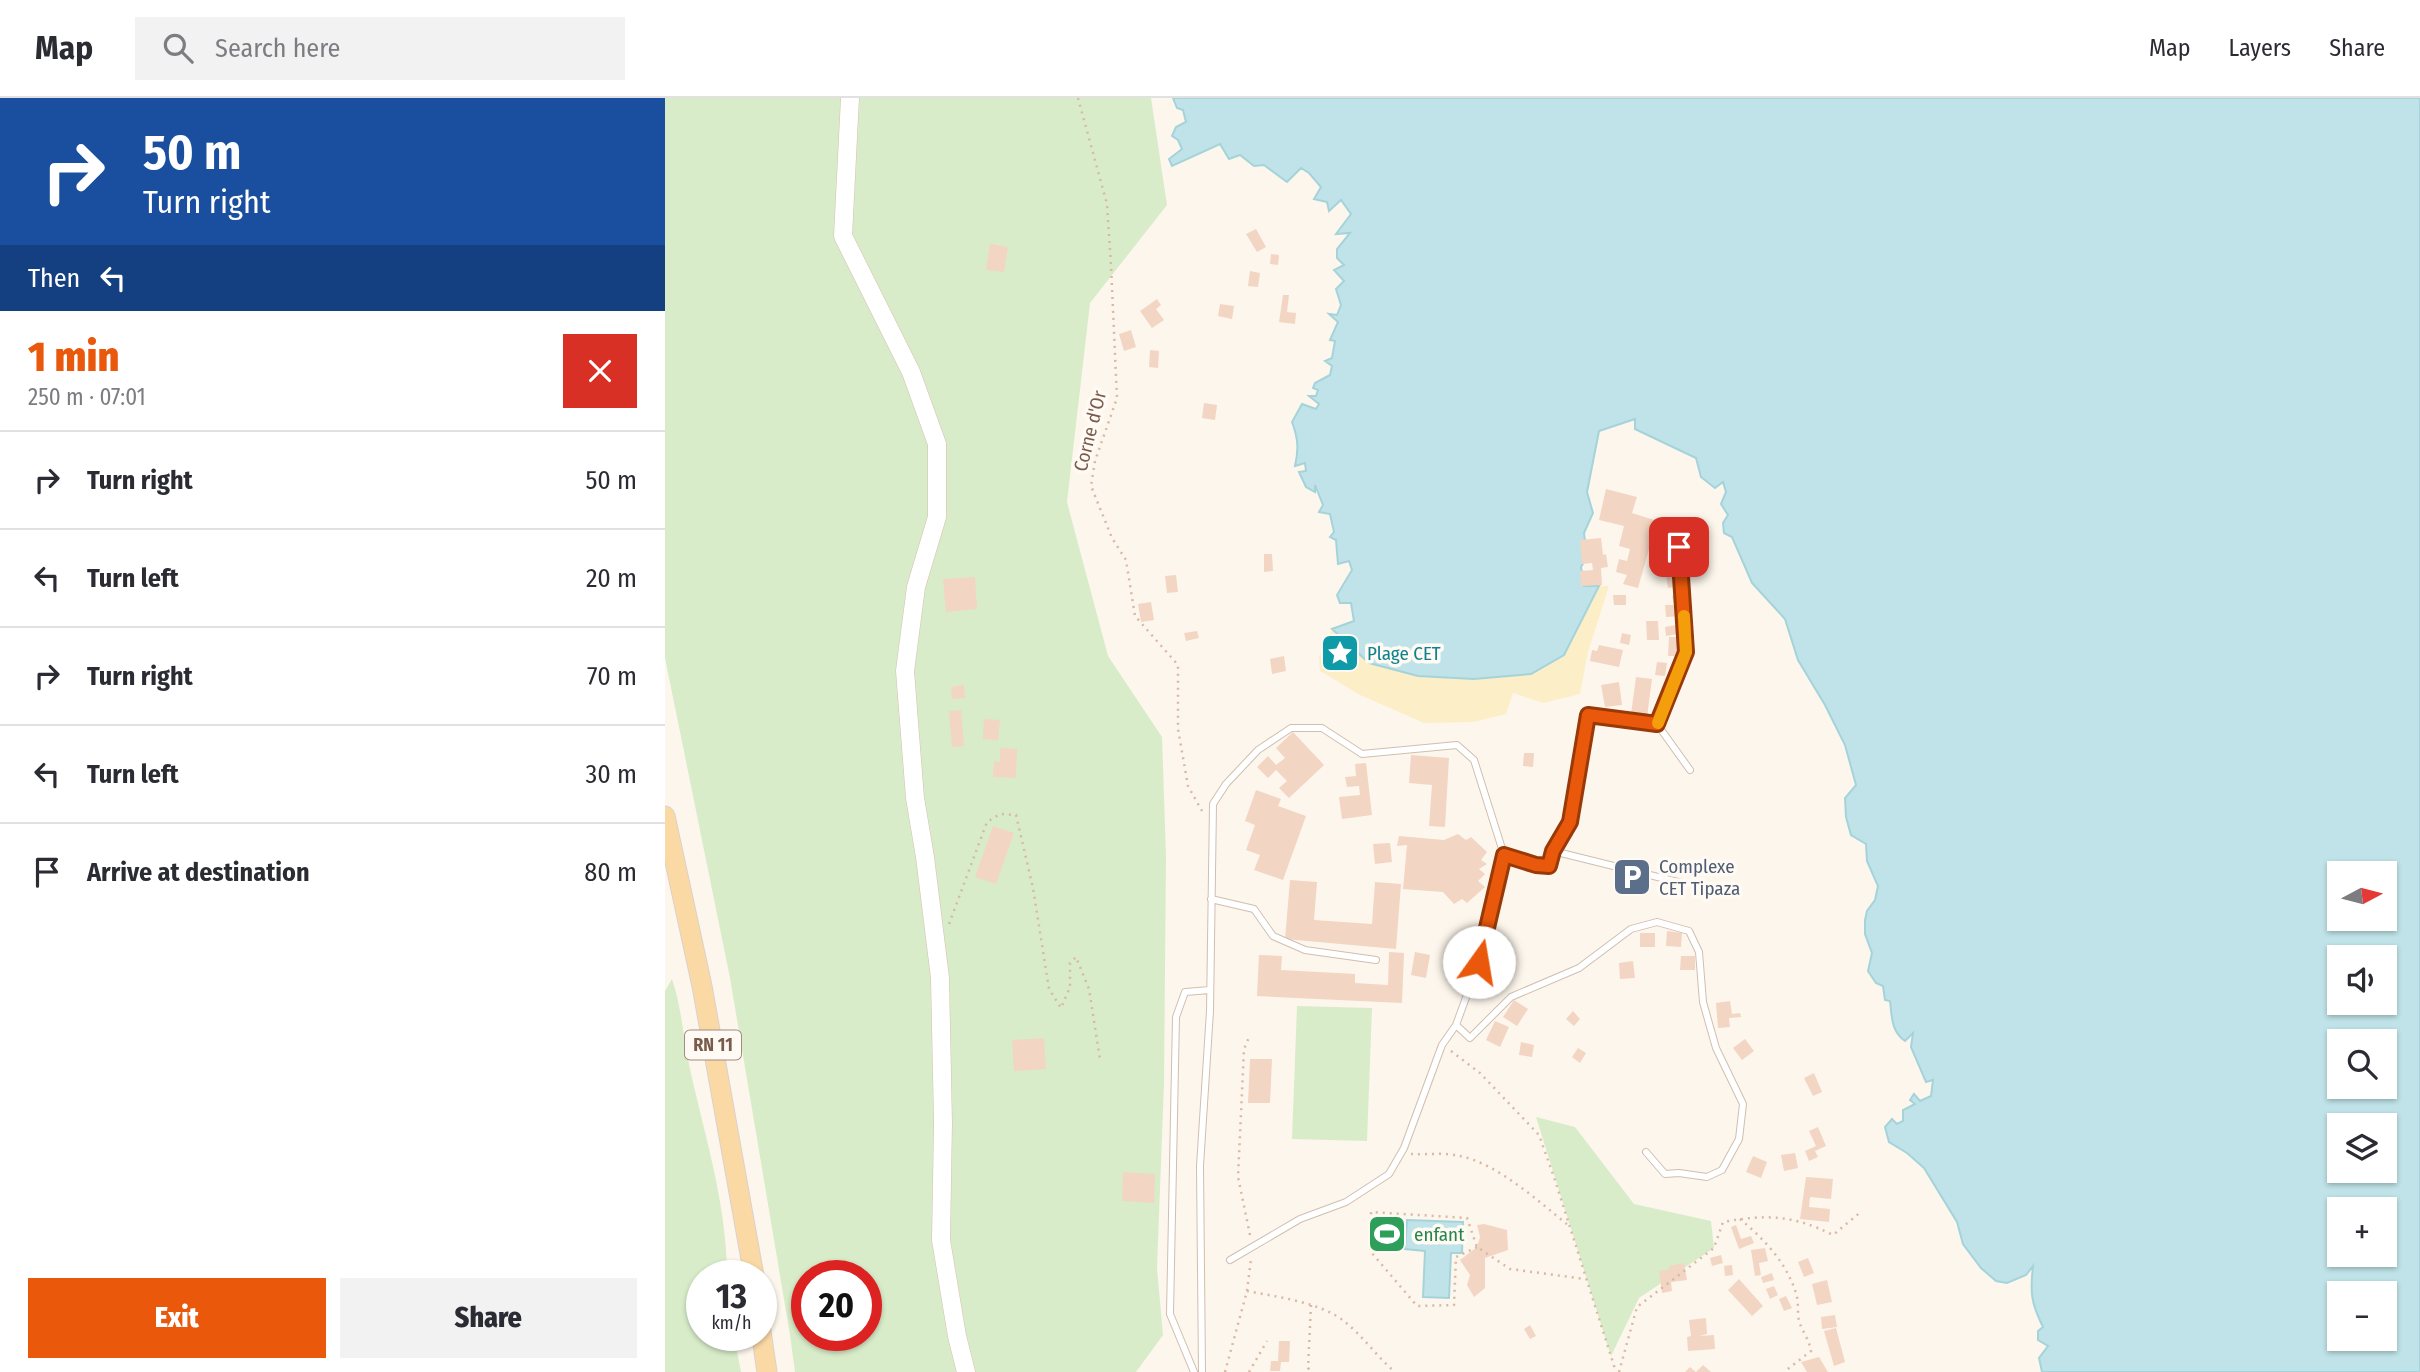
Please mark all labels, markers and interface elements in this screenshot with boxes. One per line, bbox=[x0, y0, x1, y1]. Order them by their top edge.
search box bbox=[135, 17, 625, 80]
text: Map bbox=[35, 28, 93, 68]
icon: search bbox=[159, 29, 197, 67]
text: Search here bbox=[215, 33, 340, 64]
text: Map bbox=[2149, 34, 2191, 62]
text: Layers bbox=[2229, 34, 2291, 62]
text: Share bbox=[2329, 34, 2385, 62]
text: 50 m bbox=[143, 123, 241, 182]
icon: right bbox=[28, 126, 119, 217]
text: Turn right bbox=[143, 183, 270, 221]
icon: left bbox=[94, 259, 132, 297]
text: Then bbox=[28, 263, 80, 294]
text: 1 min bbox=[28, 332, 119, 382]
button: close bbox=[563, 334, 637, 408]
text: 250 m · 07:01 bbox=[28, 383, 146, 411]
street label: Corne d'Or bbox=[1069, 388, 1111, 474]
icon: right bbox=[28, 461, 66, 499]
text: Turn right bbox=[87, 465, 193, 496]
text: 50 m bbox=[585, 465, 637, 496]
pin bbox=[1649, 517, 1709, 577]
icon: arrive bbox=[1660, 528, 1698, 566]
icon: left bbox=[28, 559, 66, 597]
text: Turn left bbox=[87, 563, 179, 594]
text: 20 m bbox=[586, 563, 637, 594]
place icon: Plage CET bbox=[1319, 632, 1361, 674]
place label: Plage CET bbox=[1367, 642, 1441, 665]
icon: right bbox=[28, 657, 66, 695]
text: Turn right bbox=[87, 661, 193, 692]
text: 70 m bbox=[587, 661, 637, 692]
icon: left bbox=[28, 755, 66, 793]
text: Turn left bbox=[87, 759, 179, 790]
text: 30 m bbox=[586, 759, 637, 790]
icon: arrive bbox=[28, 853, 66, 891]
place label: Complexe CET Tipaza bbox=[1659, 855, 1740, 900]
parking icon: Complexe CET Tipaza bbox=[1611, 856, 1653, 898]
text: Arrive at destination bbox=[87, 857, 310, 888]
text: 80 m bbox=[584, 857, 637, 888]
north arrow bbox=[2327, 861, 2397, 931]
map controls bbox=[2327, 861, 2397, 1351]
position arrow bbox=[1442, 925, 1516, 999]
button: sound bbox=[2327, 945, 2397, 1015]
button: search bbox=[2327, 1029, 2397, 1099]
road number: RN 11 bbox=[685, 1030, 741, 1060]
button: layers bbox=[2327, 1113, 2397, 1183]
button: + bbox=[2327, 1197, 2397, 1267]
sports icon: enfant bbox=[1366, 1213, 1408, 1255]
place label: enfant bbox=[1414, 1223, 1465, 1246]
speed limit sign: 20 bbox=[791, 1260, 882, 1351]
text: 13 bbox=[716, 1275, 747, 1317]
button: Exit bbox=[28, 1278, 326, 1358]
button: Share bbox=[340, 1278, 637, 1358]
button: − bbox=[2327, 1281, 2397, 1351]
text: km/h bbox=[711, 1312, 752, 1334]

